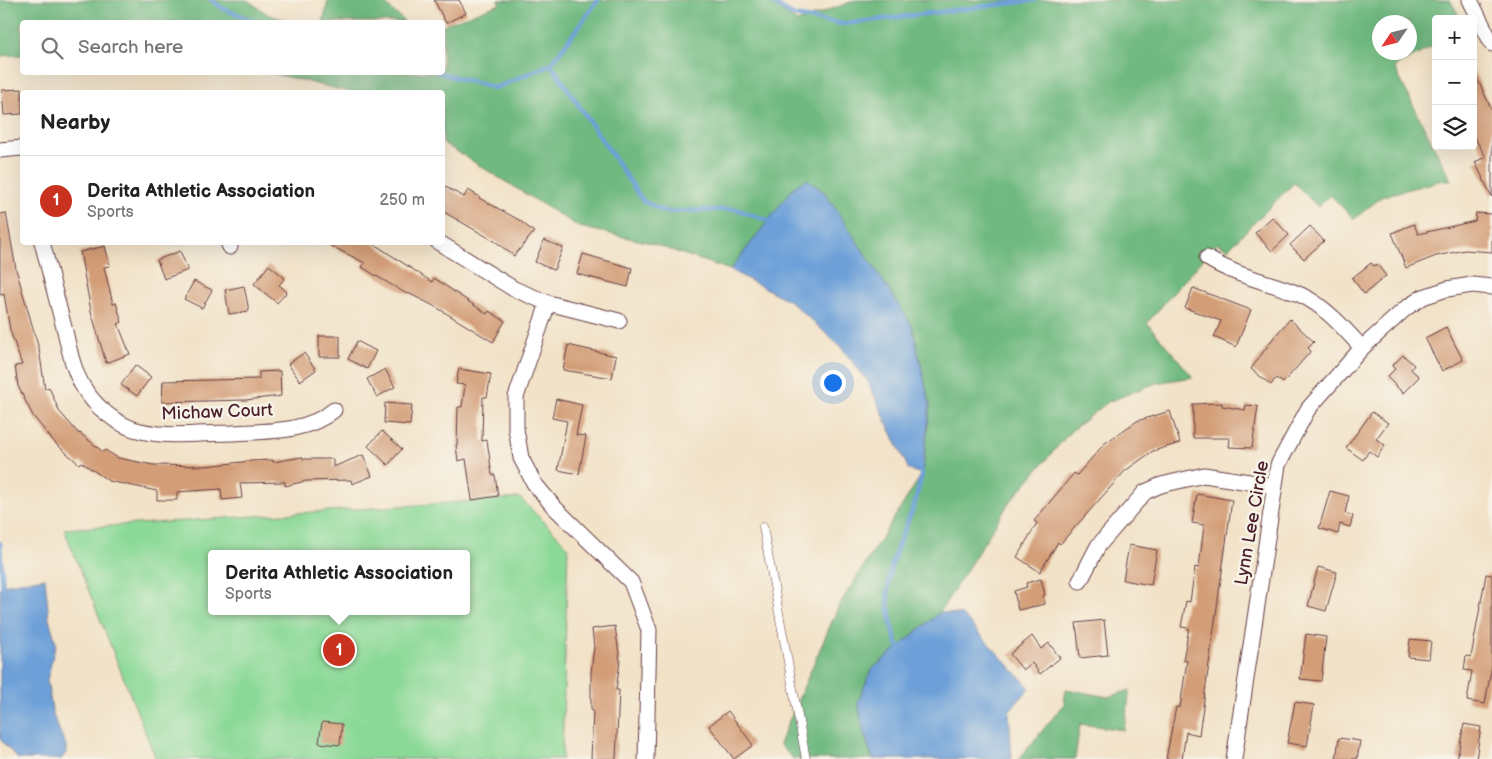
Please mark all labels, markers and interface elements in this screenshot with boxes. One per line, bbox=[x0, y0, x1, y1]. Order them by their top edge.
north arrow bbox=[1372, 15, 1417, 60]
map controls bbox=[1432, 15, 1477, 150]
button: + bbox=[1432, 15, 1477, 60]
search box bbox=[20, 20, 445, 75]
icon: search bbox=[38, 34, 66, 62]
text: Search here bbox=[78, 36, 183, 59]
button: − bbox=[1432, 60, 1477, 105]
button: layers bbox=[1432, 105, 1477, 150]
text: Nearby bbox=[40, 110, 110, 135]
text: Derita Athletic Association bbox=[87, 180, 315, 203]
text: 1 bbox=[53, 191, 59, 210]
text: 250 m bbox=[379, 191, 425, 210]
text: Sports bbox=[87, 203, 134, 222]
your location bbox=[820, 370, 846, 396]
street label: Michaw Court bbox=[161, 400, 274, 424]
street label: Lynn Lee Circle bbox=[1231, 459, 1273, 587]
popup bbox=[208, 550, 470, 615]
text: Derita Athletic Association bbox=[225, 562, 453, 585]
text: Sports bbox=[225, 585, 272, 604]
pin: 1 bbox=[323, 631, 355, 669]

